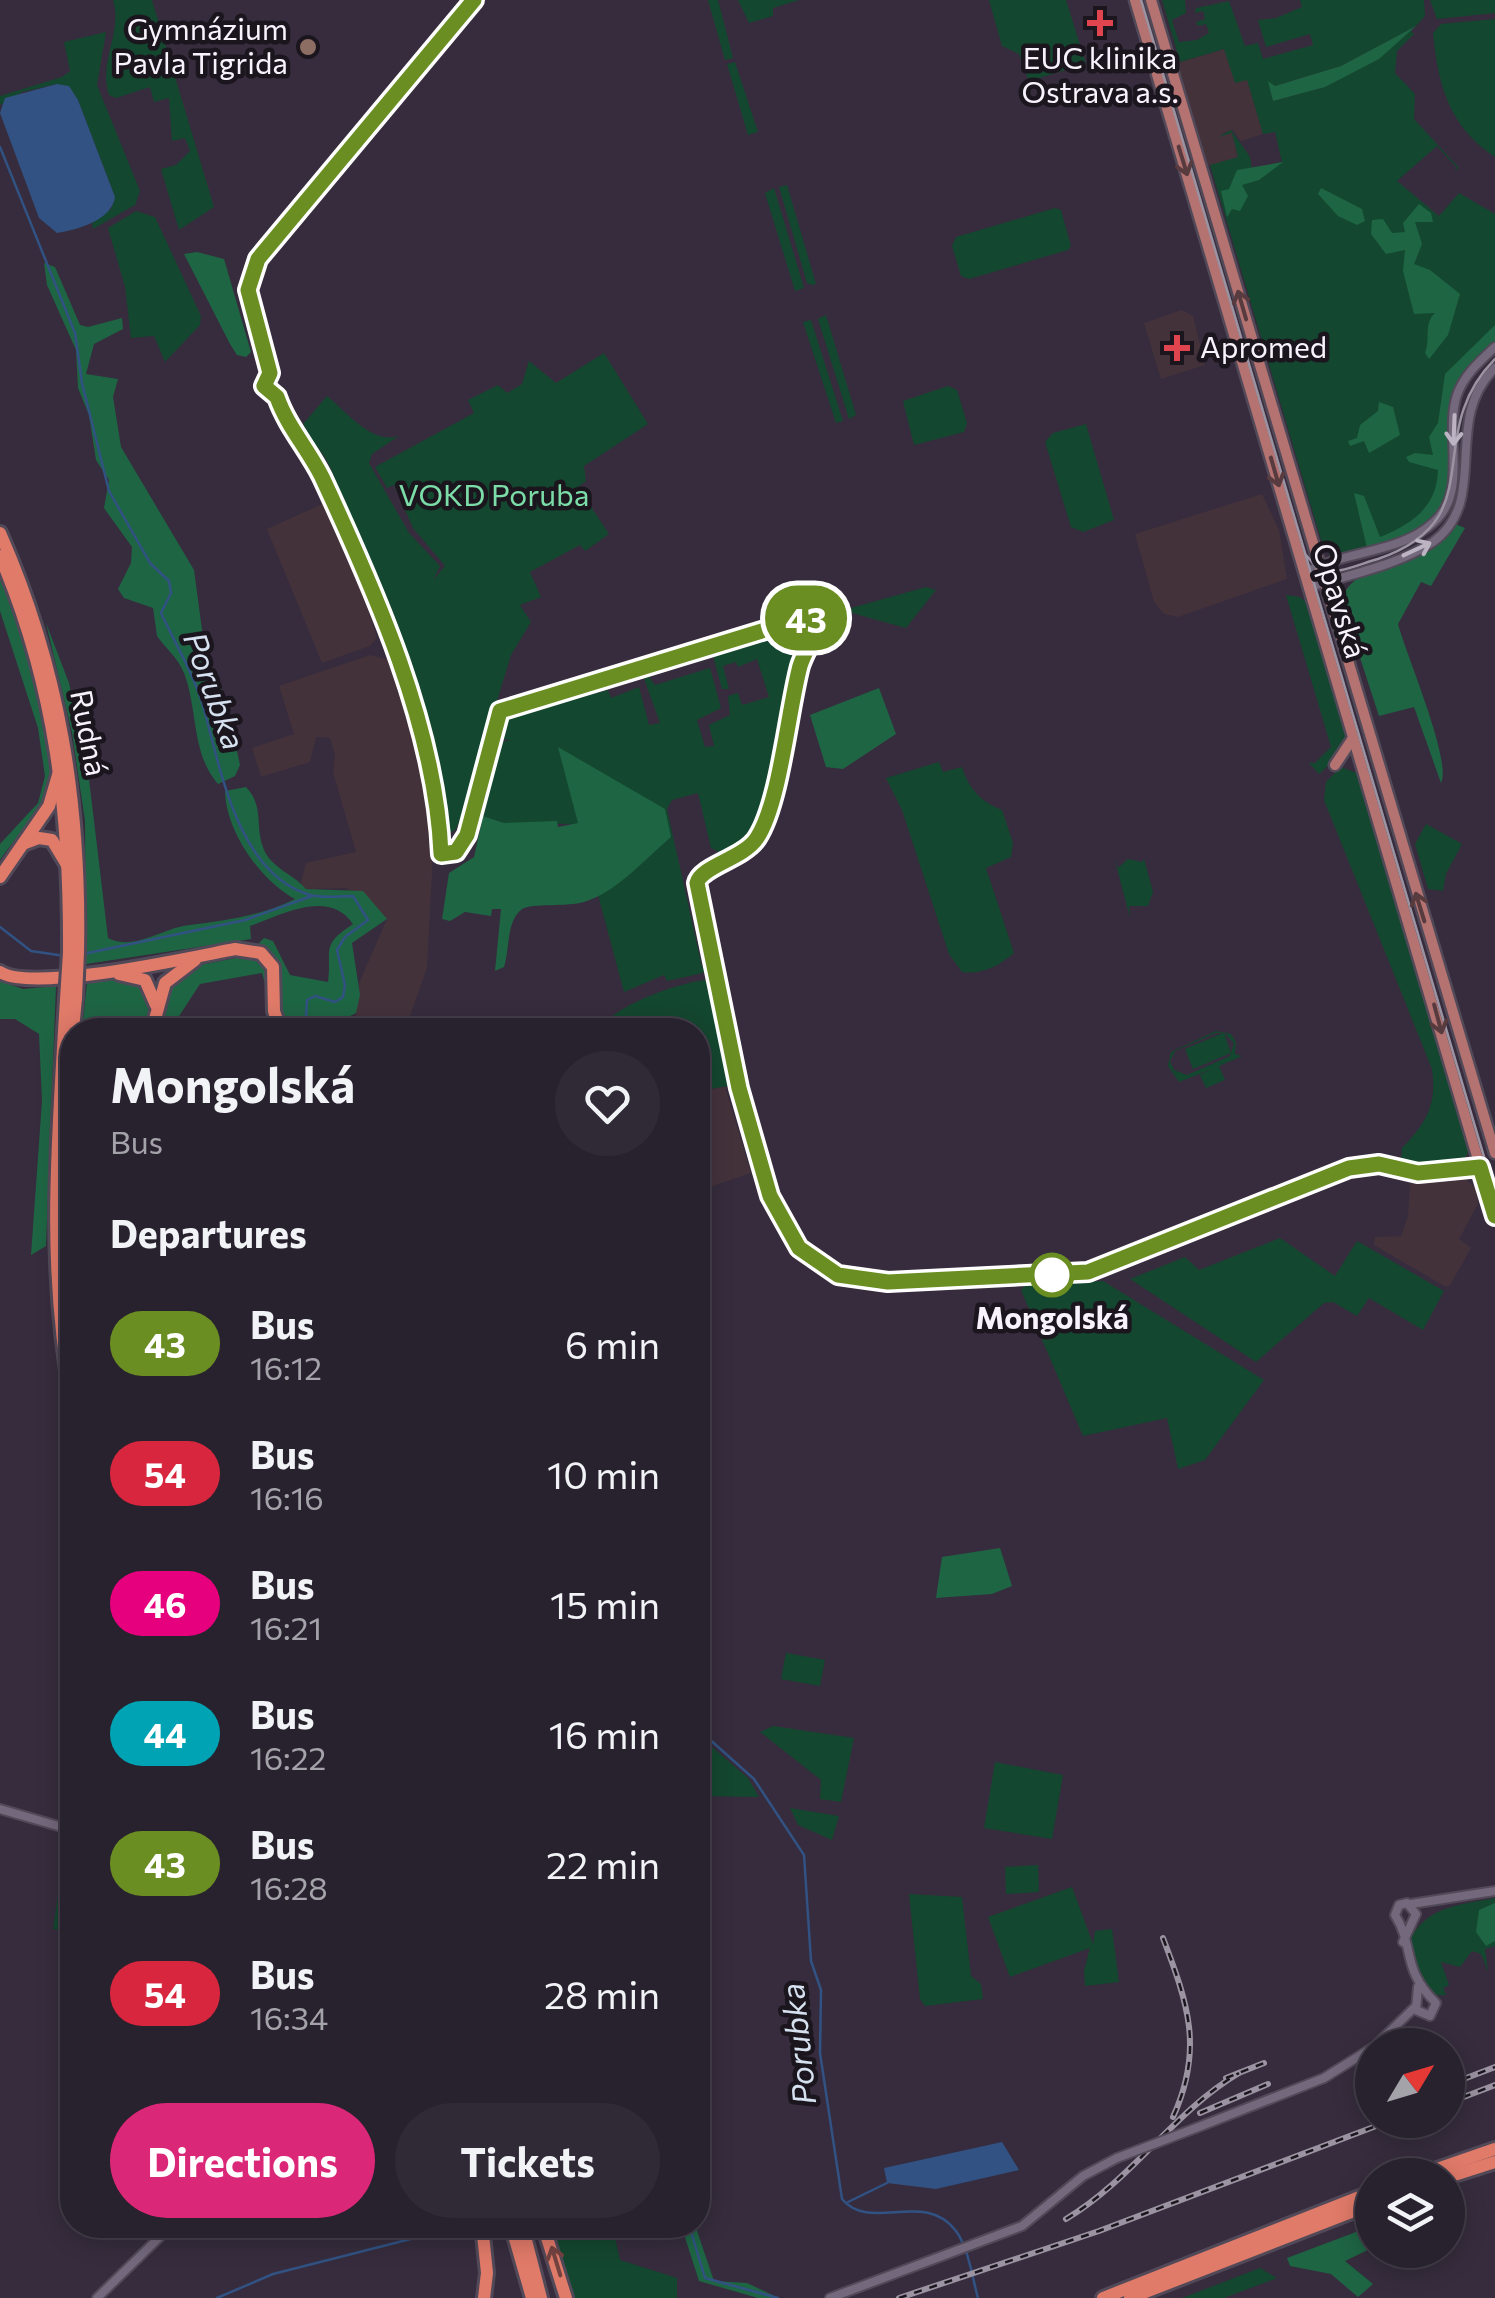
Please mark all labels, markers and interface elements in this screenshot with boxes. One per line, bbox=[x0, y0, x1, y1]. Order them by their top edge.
place label: Gymnázium Pavla Tigrida bbox=[113, 9, 288, 80]
marker: EUC klinika Ostrava a.s. bbox=[1087, 10, 1113, 36]
marker: Gymnázium Pavla Tigrida bbox=[297, 36, 319, 58]
place label: EUC klinika Ostrava a.s. bbox=[1021, 38, 1179, 109]
one-way arrow bbox=[1175, 144, 1193, 176]
one-way arrow bbox=[1232, 290, 1250, 322]
place label: Apromed bbox=[1200, 327, 1327, 364]
marker: Apromed bbox=[1164, 335, 1190, 361]
one-way arrow bbox=[1444, 414, 1463, 446]
one-way arrow bbox=[1267, 456, 1285, 487]
park label: VOKD Poruba bbox=[399, 475, 589, 512]
street label: Opavská bbox=[1306, 538, 1376, 662]
one-way arrow bbox=[1401, 539, 1431, 557]
line badge: 43 bbox=[761, 586, 851, 650]
text: 43 bbox=[785, 597, 827, 640]
water label: Porubka bbox=[176, 626, 256, 755]
street label: Rudná bbox=[64, 686, 117, 779]
one-way arrow bbox=[1410, 892, 1428, 923]
one-way arrow bbox=[1429, 1003, 1448, 1034]
button: heart bbox=[555, 1051, 660, 1156]
text: Mongolská bbox=[110, 1054, 355, 1113]
text: Bus bbox=[110, 1121, 163, 1161]
text: Departures bbox=[110, 1209, 307, 1256]
marker: Mongolská bbox=[1031, 1254, 1073, 1296]
place label: Mongolská bbox=[975, 1298, 1129, 1335]
text: Bus bbox=[250, 1300, 315, 1347]
text: 6 min bbox=[565, 1320, 660, 1367]
text: 43 bbox=[144, 1322, 186, 1365]
text: 16:12 bbox=[250, 1347, 322, 1387]
text: Bus bbox=[250, 1430, 315, 1477]
text: 10 min bbox=[547, 1450, 660, 1497]
text: 54 bbox=[144, 1452, 186, 1495]
text: 16:16 bbox=[250, 1477, 324, 1517]
text: Bus bbox=[250, 1560, 315, 1607]
text: 15 min bbox=[550, 1580, 660, 1627]
text: 46 bbox=[143, 1582, 187, 1625]
text: 16:21 bbox=[250, 1607, 322, 1647]
text: Bus bbox=[250, 1690, 315, 1737]
text: 16 min bbox=[549, 1710, 660, 1757]
text: 44 bbox=[144, 1712, 186, 1755]
text: 16:22 bbox=[250, 1737, 326, 1777]
text: Bus bbox=[250, 1820, 315, 1867]
text: 22 min bbox=[546, 1840, 660, 1887]
text: 43 bbox=[144, 1842, 186, 1885]
text: 16:28 bbox=[250, 1867, 328, 1907]
text: Bus bbox=[250, 1950, 315, 1997]
text: 28 min bbox=[544, 1970, 660, 2017]
text: 54 bbox=[144, 1972, 186, 2015]
water label: Porubka bbox=[771, 1981, 823, 2107]
text: 16:34 bbox=[250, 1997, 328, 2037]
north arrow bbox=[1355, 2028, 1465, 2138]
map controls bbox=[1355, 2028, 1465, 2268]
button: Directions bbox=[110, 2103, 375, 2218]
button: Tickets bbox=[395, 2103, 660, 2218]
button: layers bbox=[1355, 2158, 1465, 2268]
one-way arrow bbox=[546, 2246, 564, 2277]

